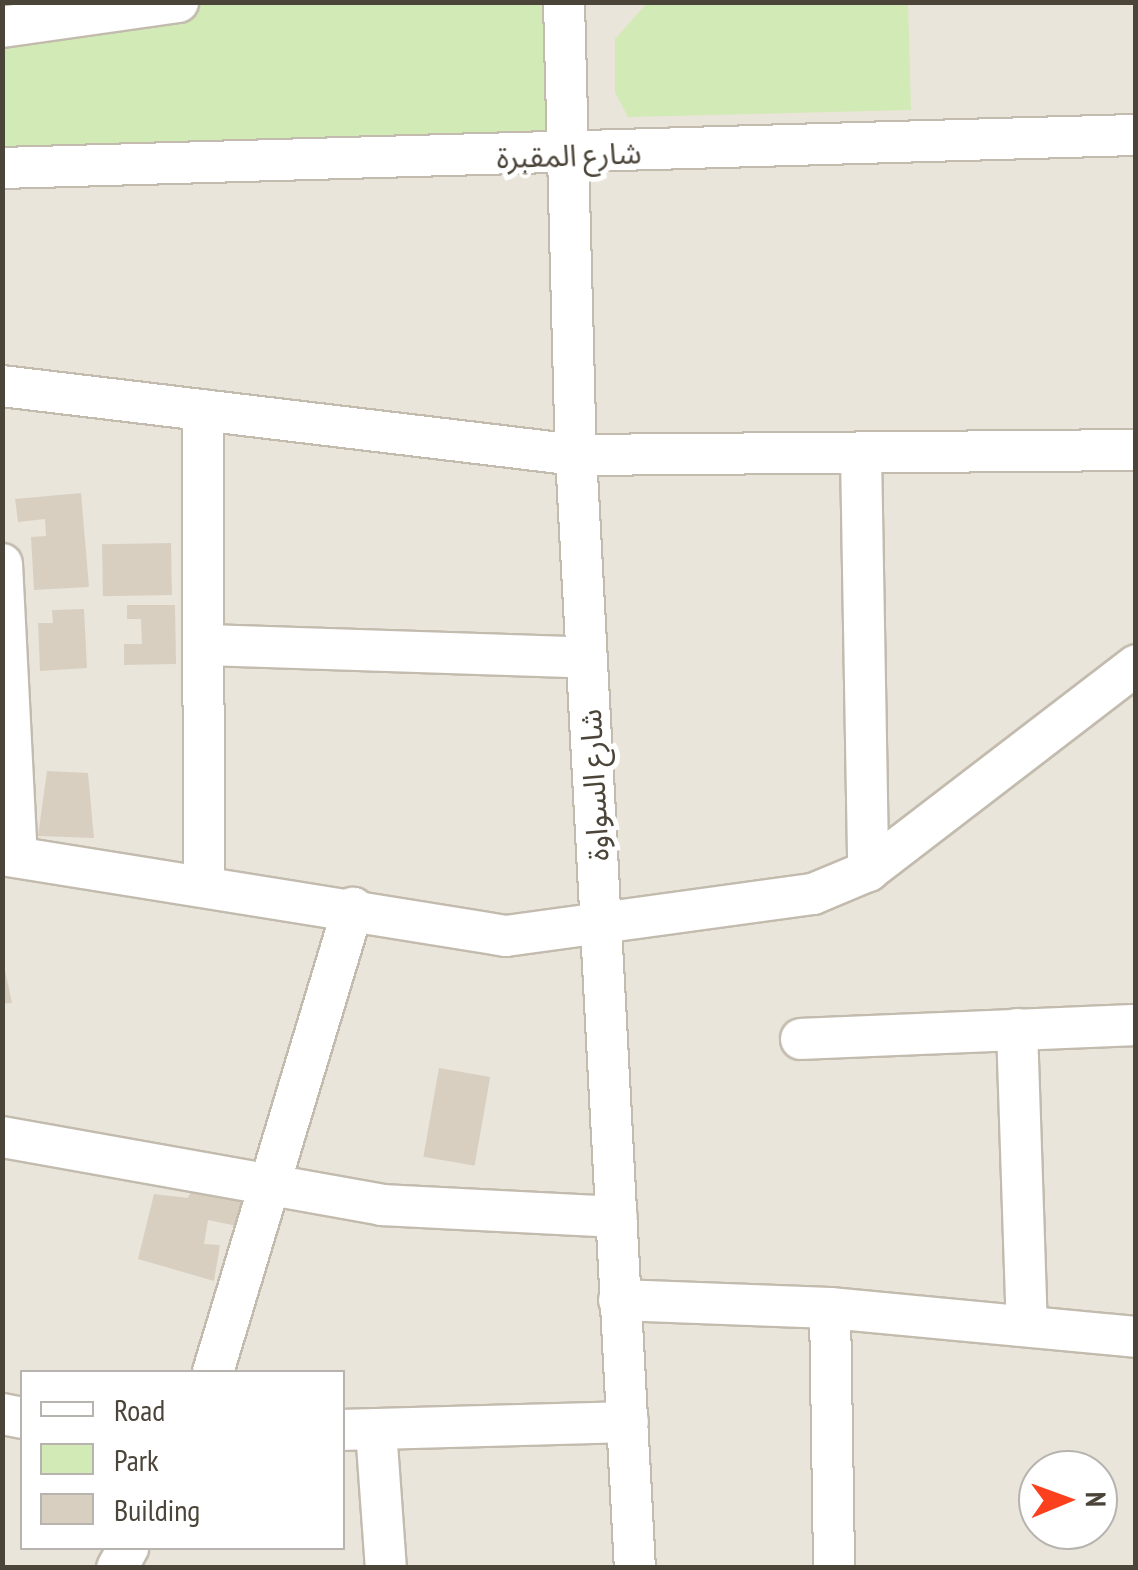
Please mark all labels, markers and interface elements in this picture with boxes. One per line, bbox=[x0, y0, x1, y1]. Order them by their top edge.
street label: شارع المقبرة bbox=[496, 134, 642, 176]
street label: شارع السواوة bbox=[572, 708, 616, 862]
legend bbox=[20, 1370, 345, 1550]
text: Road bbox=[114, 1390, 165, 1429]
text: Park bbox=[114, 1440, 159, 1479]
north arrow bbox=[1018, 1450, 1118, 1550]
text: Building bbox=[114, 1490, 200, 1529]
text: N bbox=[1078, 1492, 1115, 1507]

